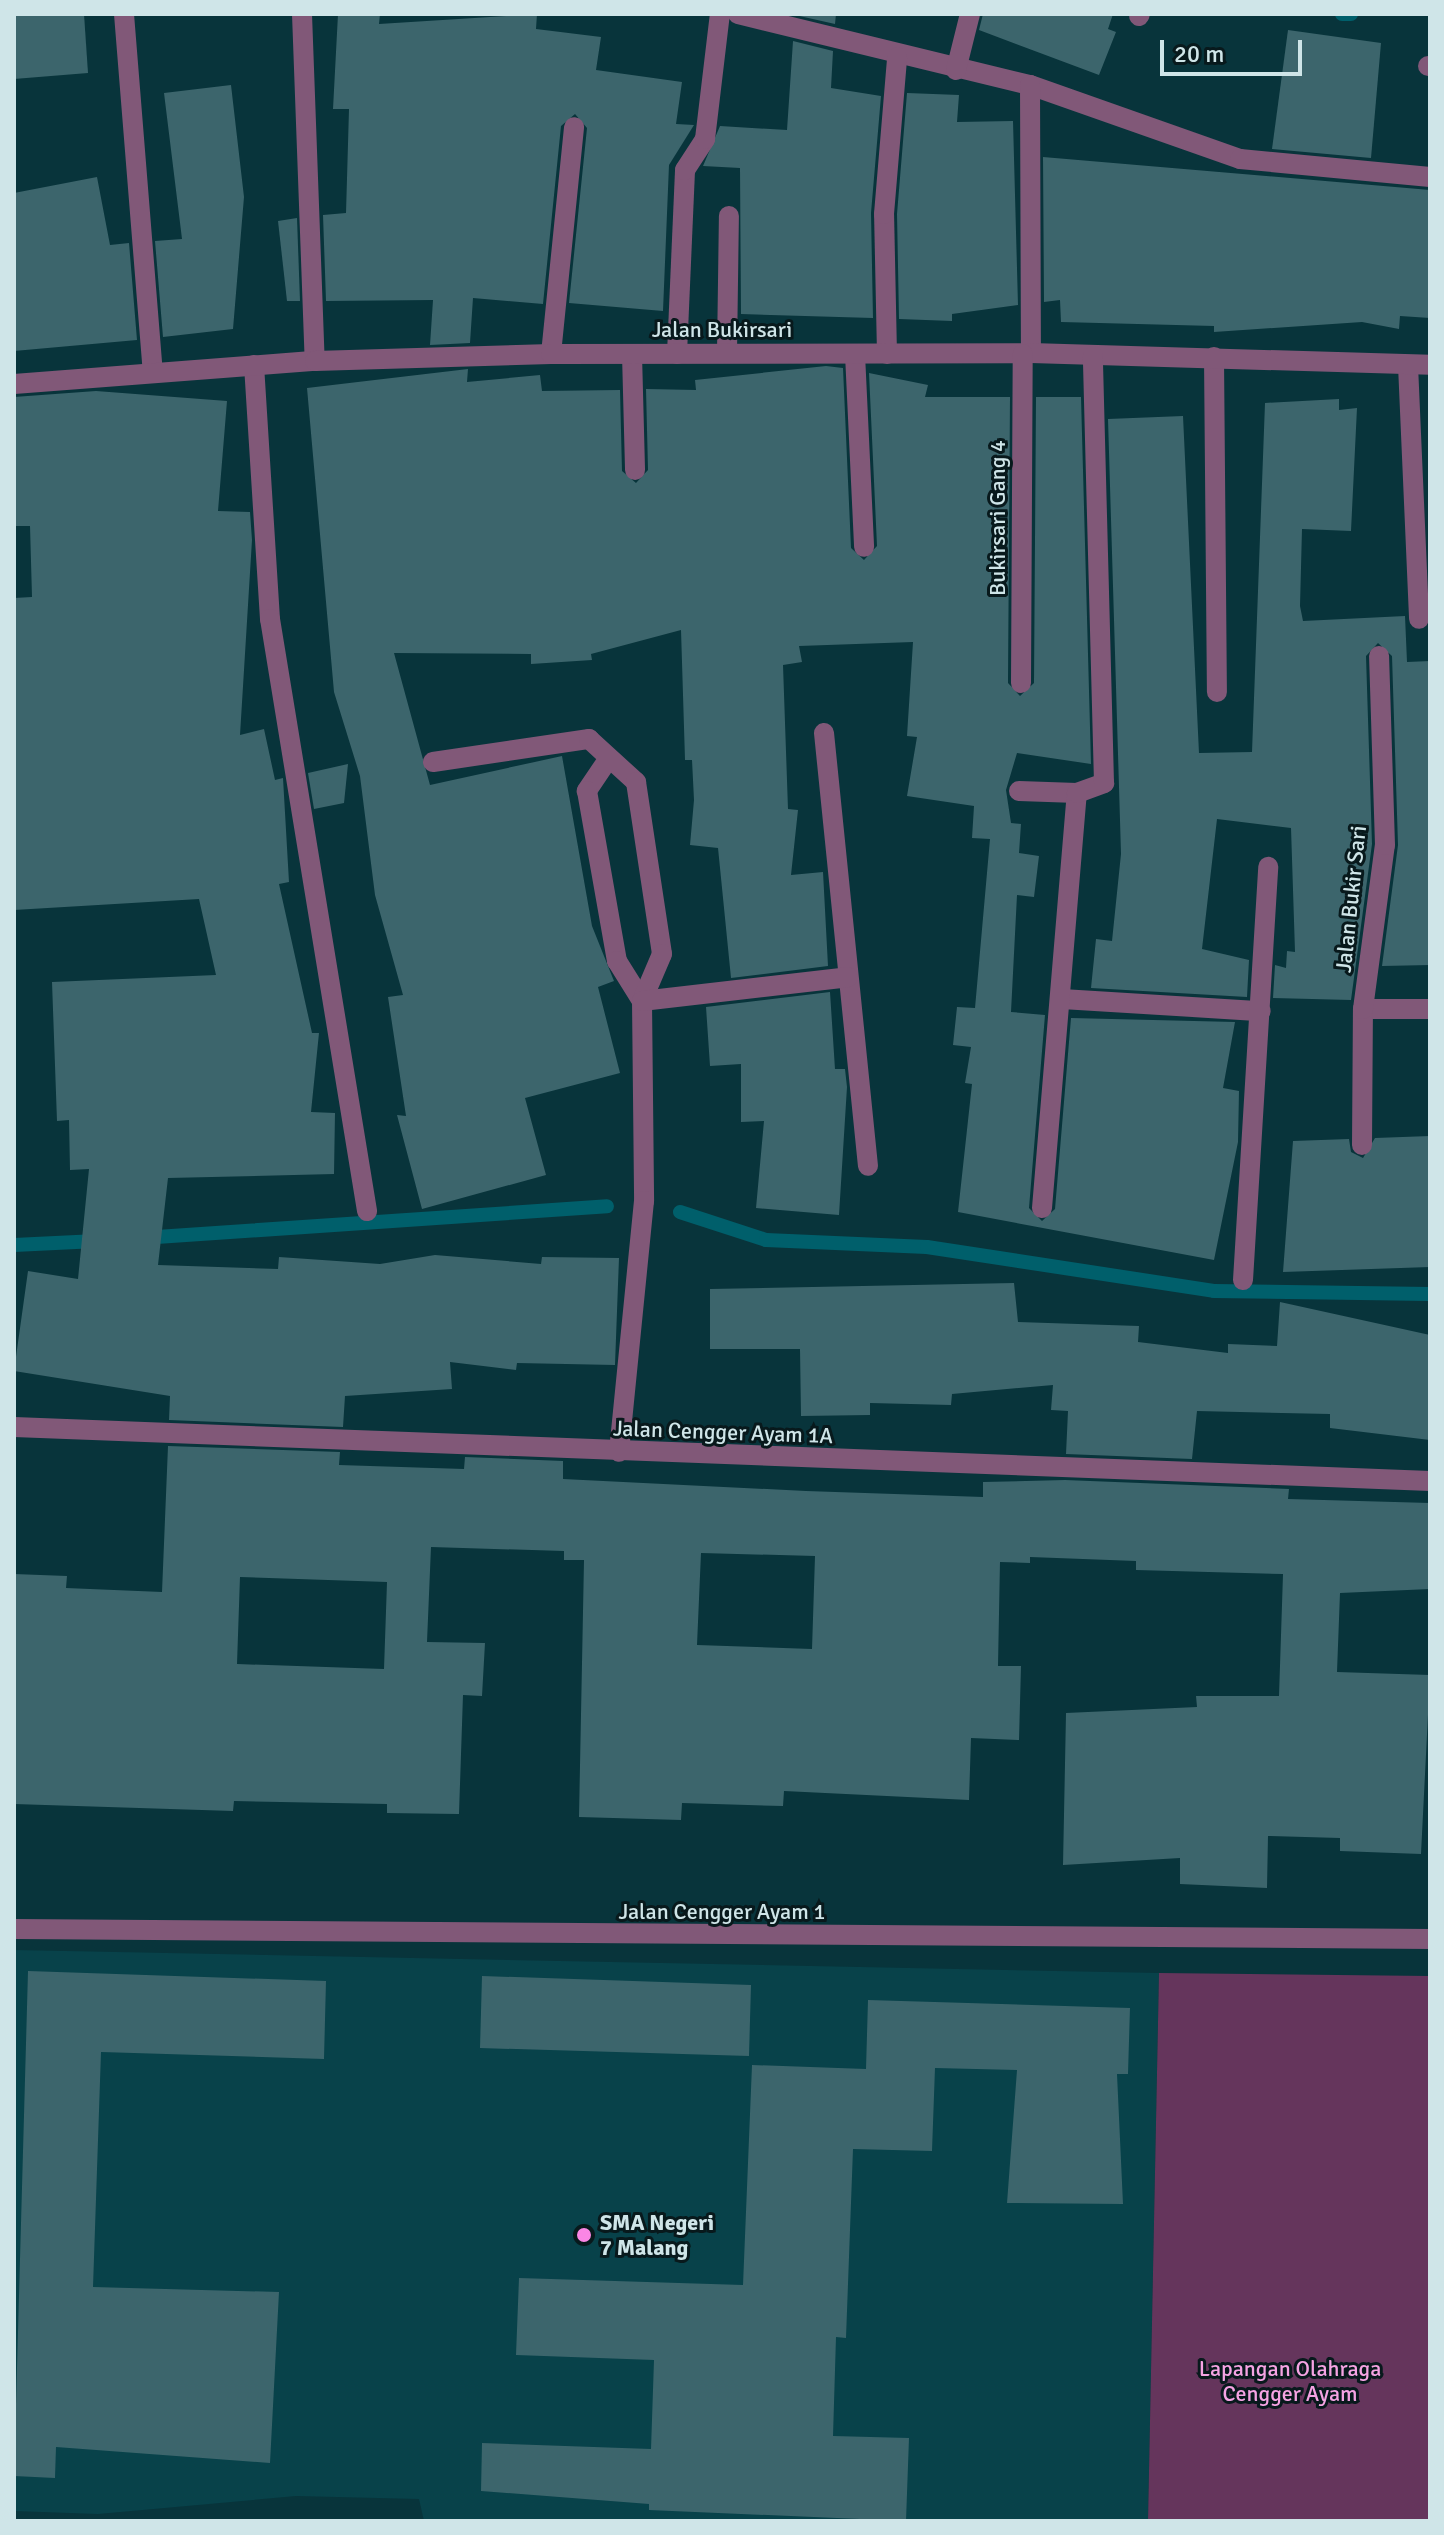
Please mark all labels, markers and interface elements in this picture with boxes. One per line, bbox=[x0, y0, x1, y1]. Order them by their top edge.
scale bar bbox=[1164, 24, 1306, 74]
text: 20 m bbox=[1174, 39, 1224, 69]
street label: Jalan Bukirsari bbox=[652, 317, 792, 343]
street label: Bukirsari Gang 4 bbox=[985, 440, 1011, 596]
street label: Jalan Bukir Sari bbox=[1330, 824, 1372, 974]
street label: Jalan Cengger Ayam 1A bbox=[612, 1415, 834, 1449]
street label: Jalan Cengger Ayam 1 bbox=[619, 1899, 825, 1925]
place label: SMA Negeri 7 Malang bbox=[600, 2209, 714, 2260]
marker: SMA Negeri 7 Malang bbox=[575, 2226, 593, 2244]
park label: Lapangan Olahraga Cengger Ayam bbox=[1199, 2355, 1381, 2406]

